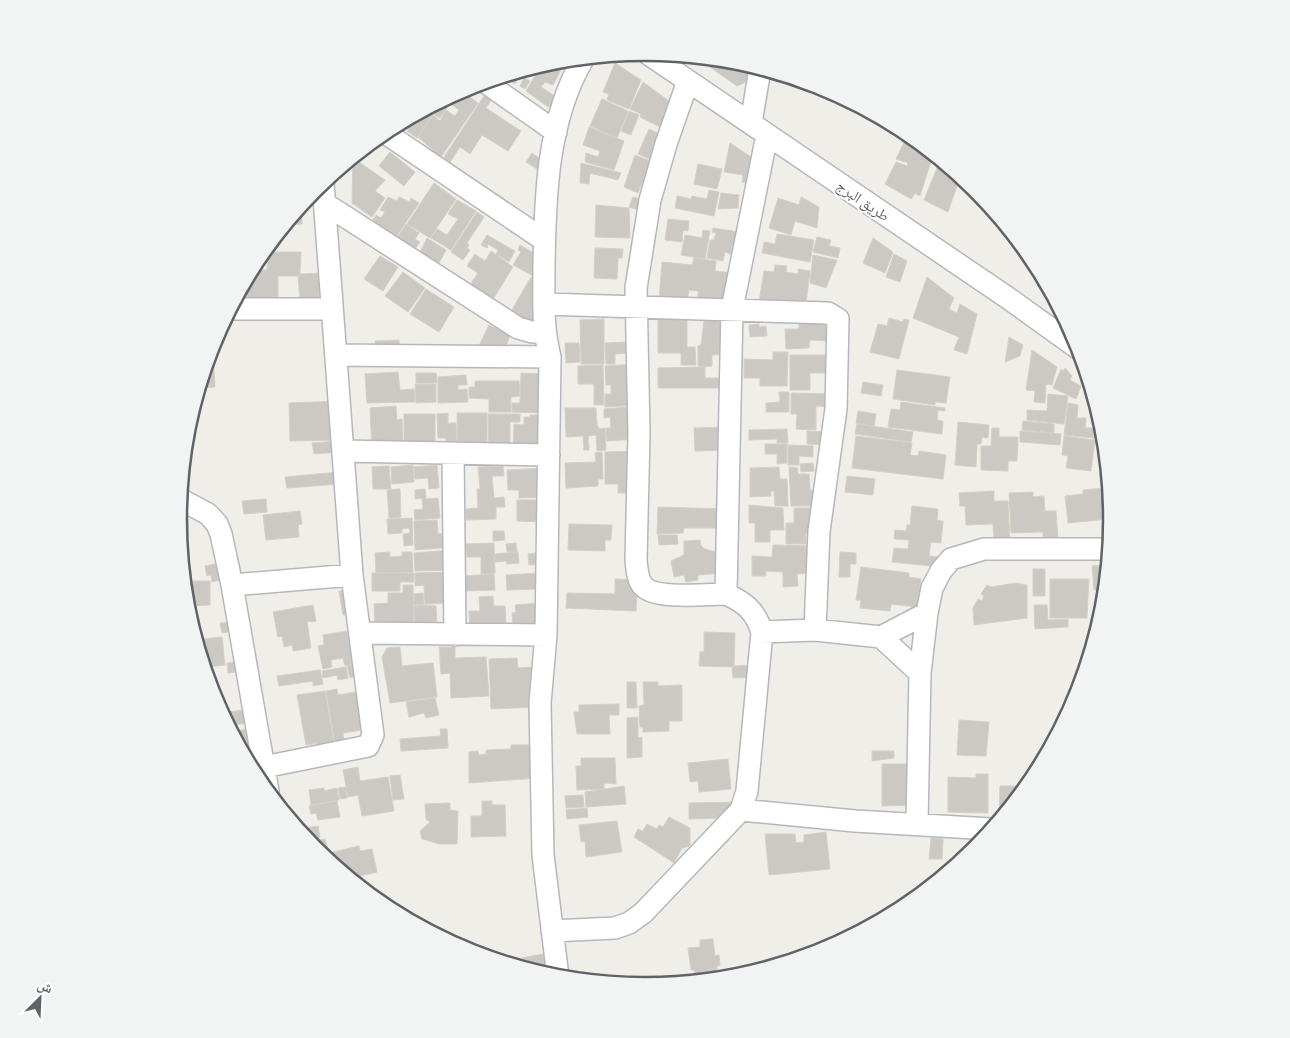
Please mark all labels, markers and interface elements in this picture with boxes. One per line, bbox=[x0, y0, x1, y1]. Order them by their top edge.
street label: طريق البرج bbox=[832, 175, 894, 226]
north arrow bbox=[15, 973, 65, 1023]
text: ش bbox=[35, 974, 56, 997]

